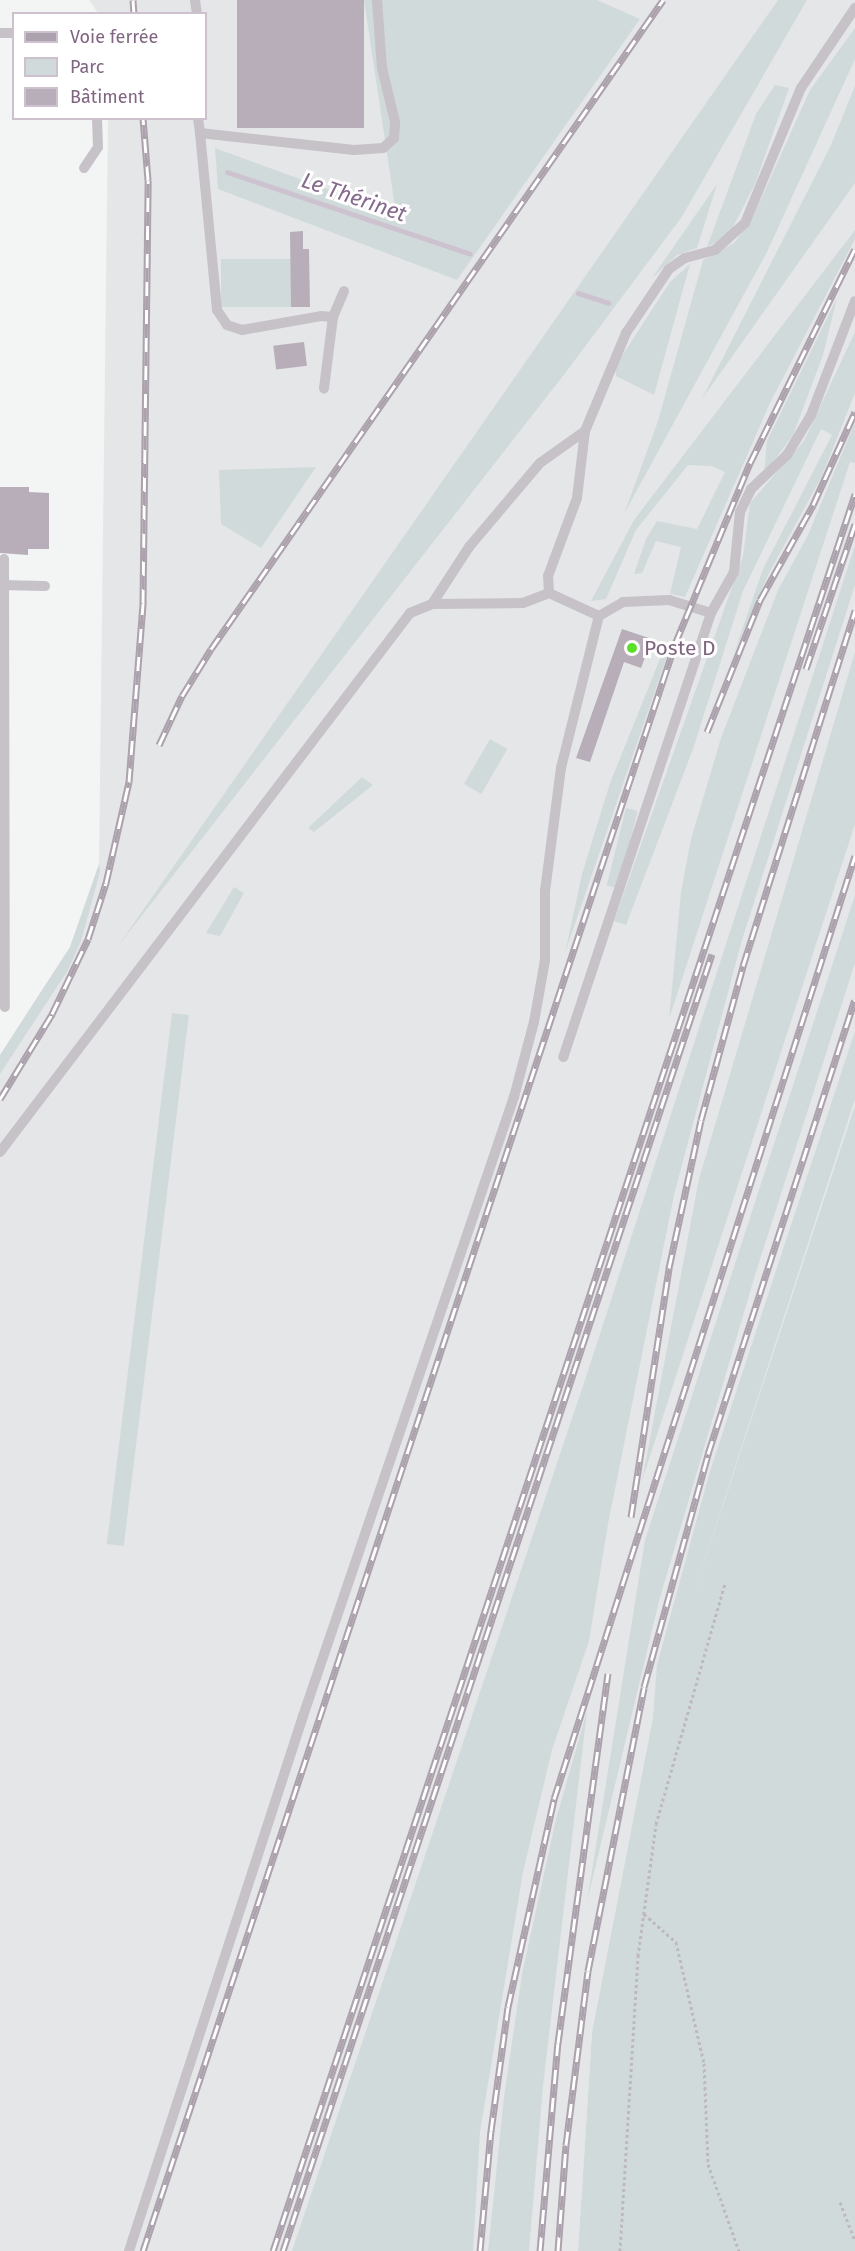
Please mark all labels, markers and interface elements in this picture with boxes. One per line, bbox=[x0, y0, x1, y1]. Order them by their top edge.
legend bbox=[12, 12, 207, 120]
text: Voie ferrée bbox=[70, 26, 158, 48]
text: Parc bbox=[70, 56, 104, 78]
text: Bâtiment bbox=[70, 86, 145, 108]
water label: Le Thérinet bbox=[298, 167, 410, 227]
place label: Poste D bbox=[644, 635, 715, 661]
marker: Poste D bbox=[625, 641, 639, 655]

